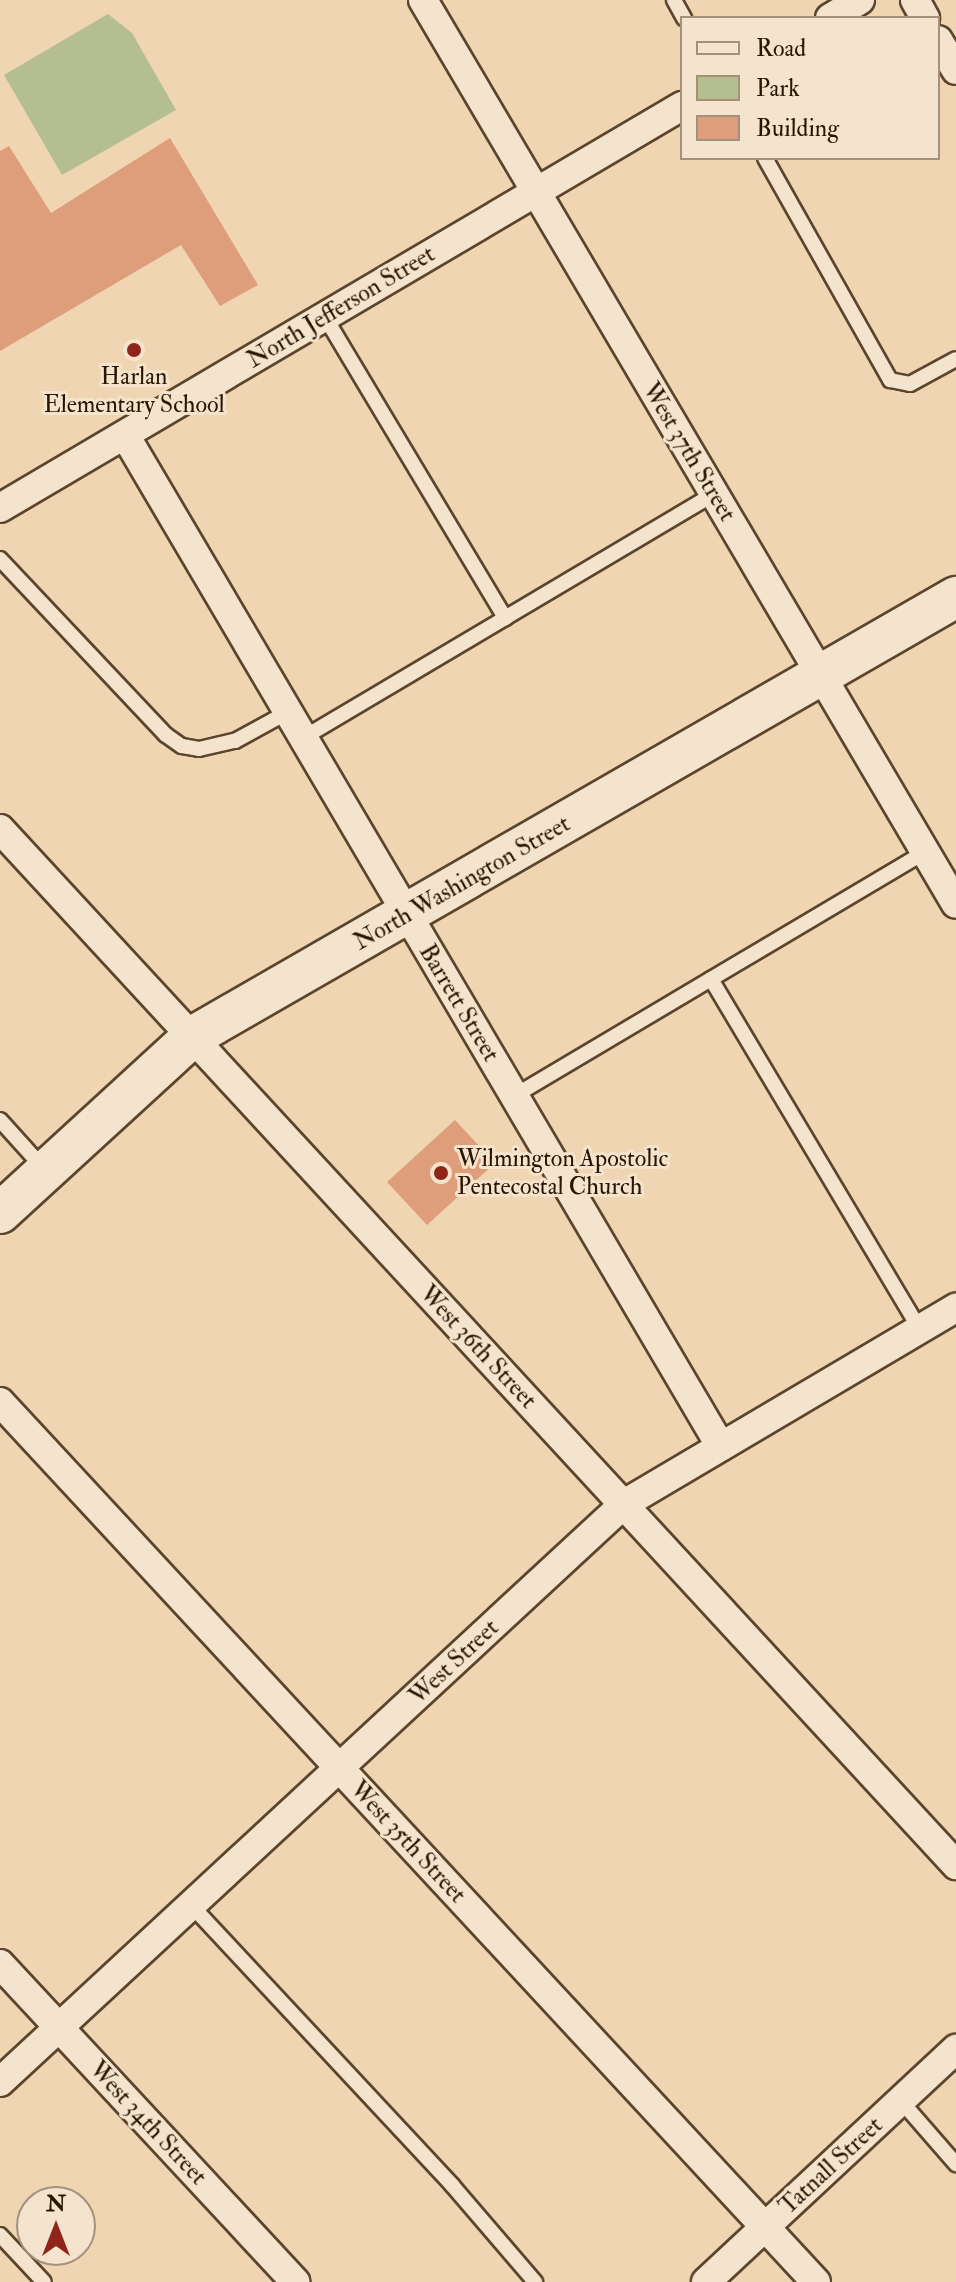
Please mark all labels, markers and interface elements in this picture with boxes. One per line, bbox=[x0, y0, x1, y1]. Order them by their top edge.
legend bbox=[680, 16, 940, 160]
text: Road bbox=[756, 33, 806, 64]
text: Park bbox=[756, 73, 800, 104]
text: Building bbox=[756, 113, 839, 144]
street label: North Jefferson Street bbox=[242, 240, 440, 374]
marker: Harlan Elementary School bbox=[125, 341, 143, 359]
place label: Harlan Elementary School bbox=[43, 363, 225, 419]
street label: West 37th Street bbox=[636, 377, 742, 527]
street label: North Washington Street bbox=[349, 809, 575, 957]
street label: Barrett Street bbox=[413, 939, 505, 1067]
place label: Wilmington Apostolic Pentecostal Church bbox=[457, 1145, 668, 1201]
marker: Wilmington Apostolic Pentecostal Church bbox=[432, 1164, 450, 1182]
street label: West 36th Street bbox=[414, 1279, 542, 1415]
street label: West Street bbox=[404, 1614, 504, 1710]
street label: West 35th Street bbox=[344, 1775, 472, 1909]
street label: West 34th Street bbox=[83, 2055, 213, 2191]
street label: Tatnall Street bbox=[774, 2111, 888, 2221]
north arrow bbox=[16, 2186, 96, 2266]
text: N bbox=[46, 2190, 66, 2218]

